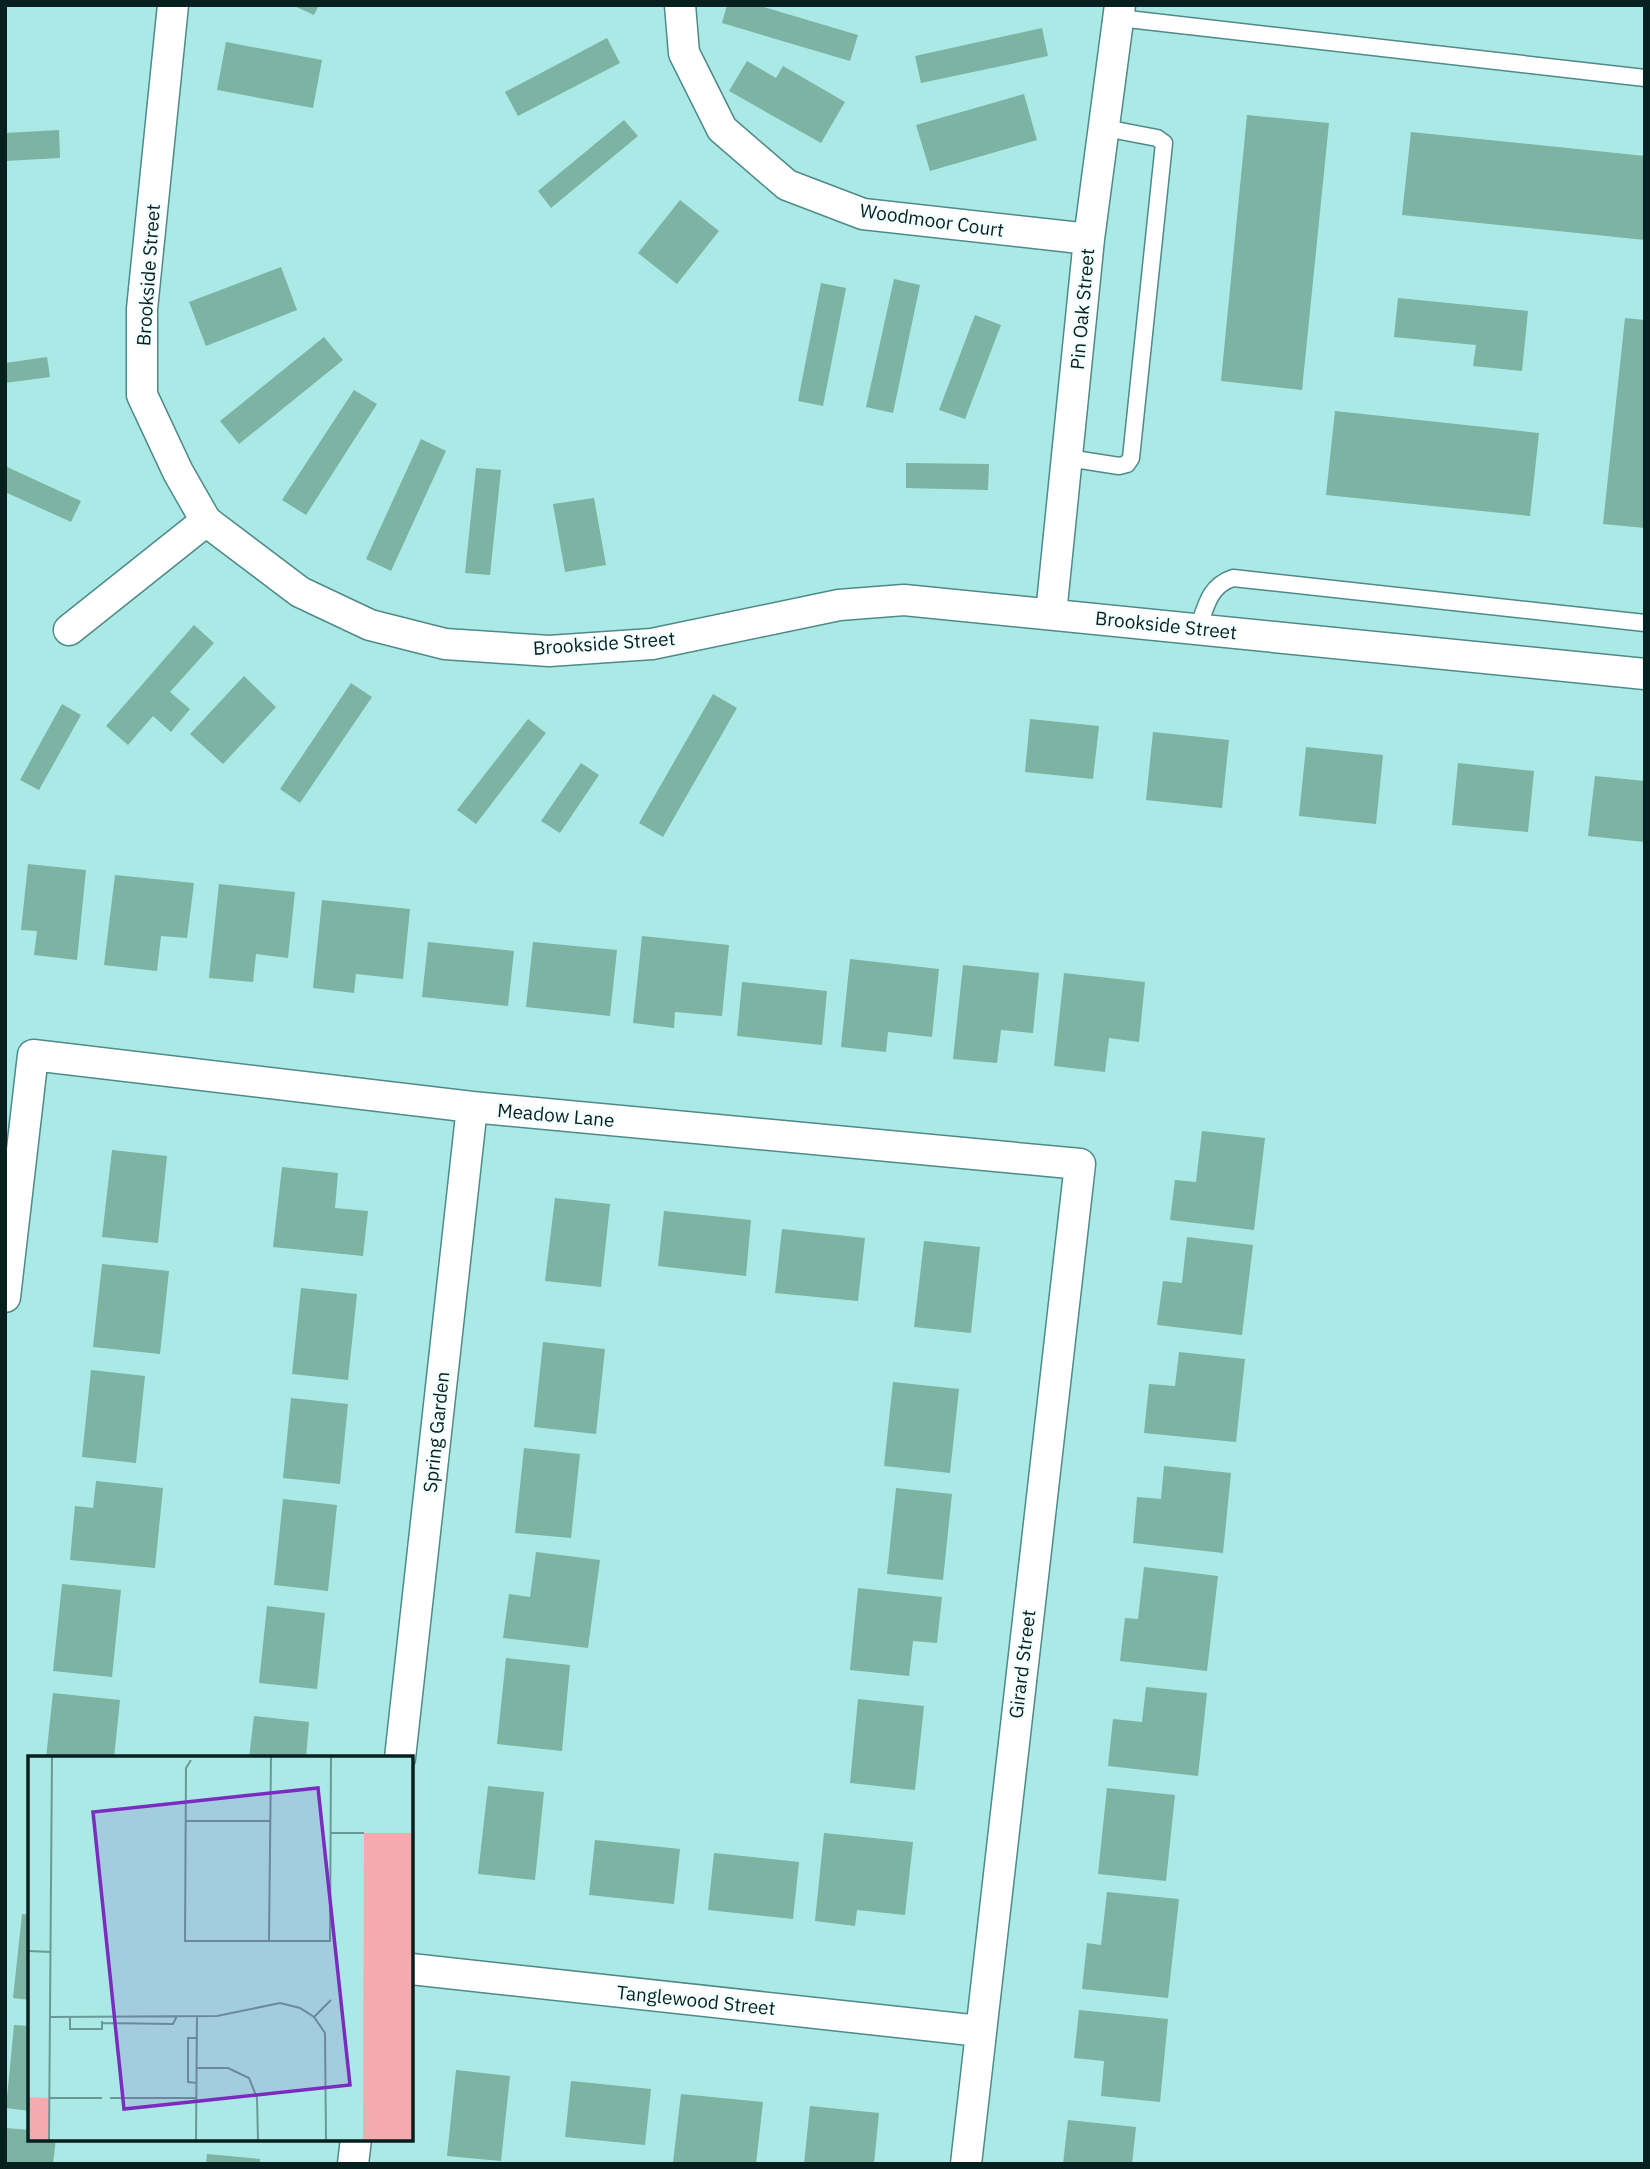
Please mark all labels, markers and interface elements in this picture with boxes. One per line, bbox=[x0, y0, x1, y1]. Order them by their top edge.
street label: Woodmoor Court bbox=[858, 198, 1006, 242]
street label: Brookside Street bbox=[131, 203, 165, 347]
street label: Pin Oak Street bbox=[1065, 247, 1099, 371]
street label: Brookside Street bbox=[1094, 606, 1238, 644]
street label: Brookside Street bbox=[532, 626, 676, 660]
street label: Meadow Lane bbox=[496, 1098, 616, 1132]
street label: Spring Garden bbox=[418, 1370, 454, 1494]
street label: Girard Street bbox=[1003, 1608, 1041, 1720]
inset map bbox=[28, 1756, 413, 2141]
street label: Tanglewood Street bbox=[615, 1980, 777, 2020]

